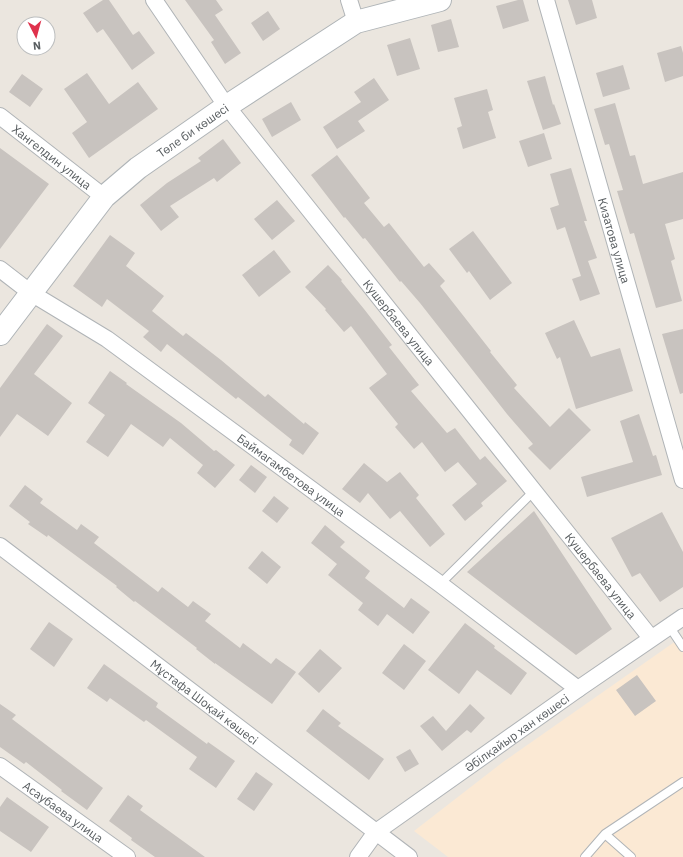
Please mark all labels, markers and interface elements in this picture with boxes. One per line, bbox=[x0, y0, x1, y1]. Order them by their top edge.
north arrow bbox=[16, 16, 56, 56]
text: N bbox=[32, 39, 42, 53]
street label: Төле би көшесі bbox=[154, 100, 231, 160]
street label: Хангелдин улица bbox=[9, 121, 95, 192]
street label: Кизатова улица bbox=[595, 196, 634, 286]
street label: Кушербаева улица bbox=[360, 276, 438, 369]
street label: Баймагамбетова улица bbox=[234, 430, 349, 520]
street label: Кушербаева улица bbox=[562, 529, 640, 622]
street label: Мұстафа Шоқай көшесі bbox=[148, 656, 261, 747]
street label: Әбілқайыр хан көшесі bbox=[461, 690, 572, 775]
street label: Асаубаева улица bbox=[20, 778, 107, 846]

